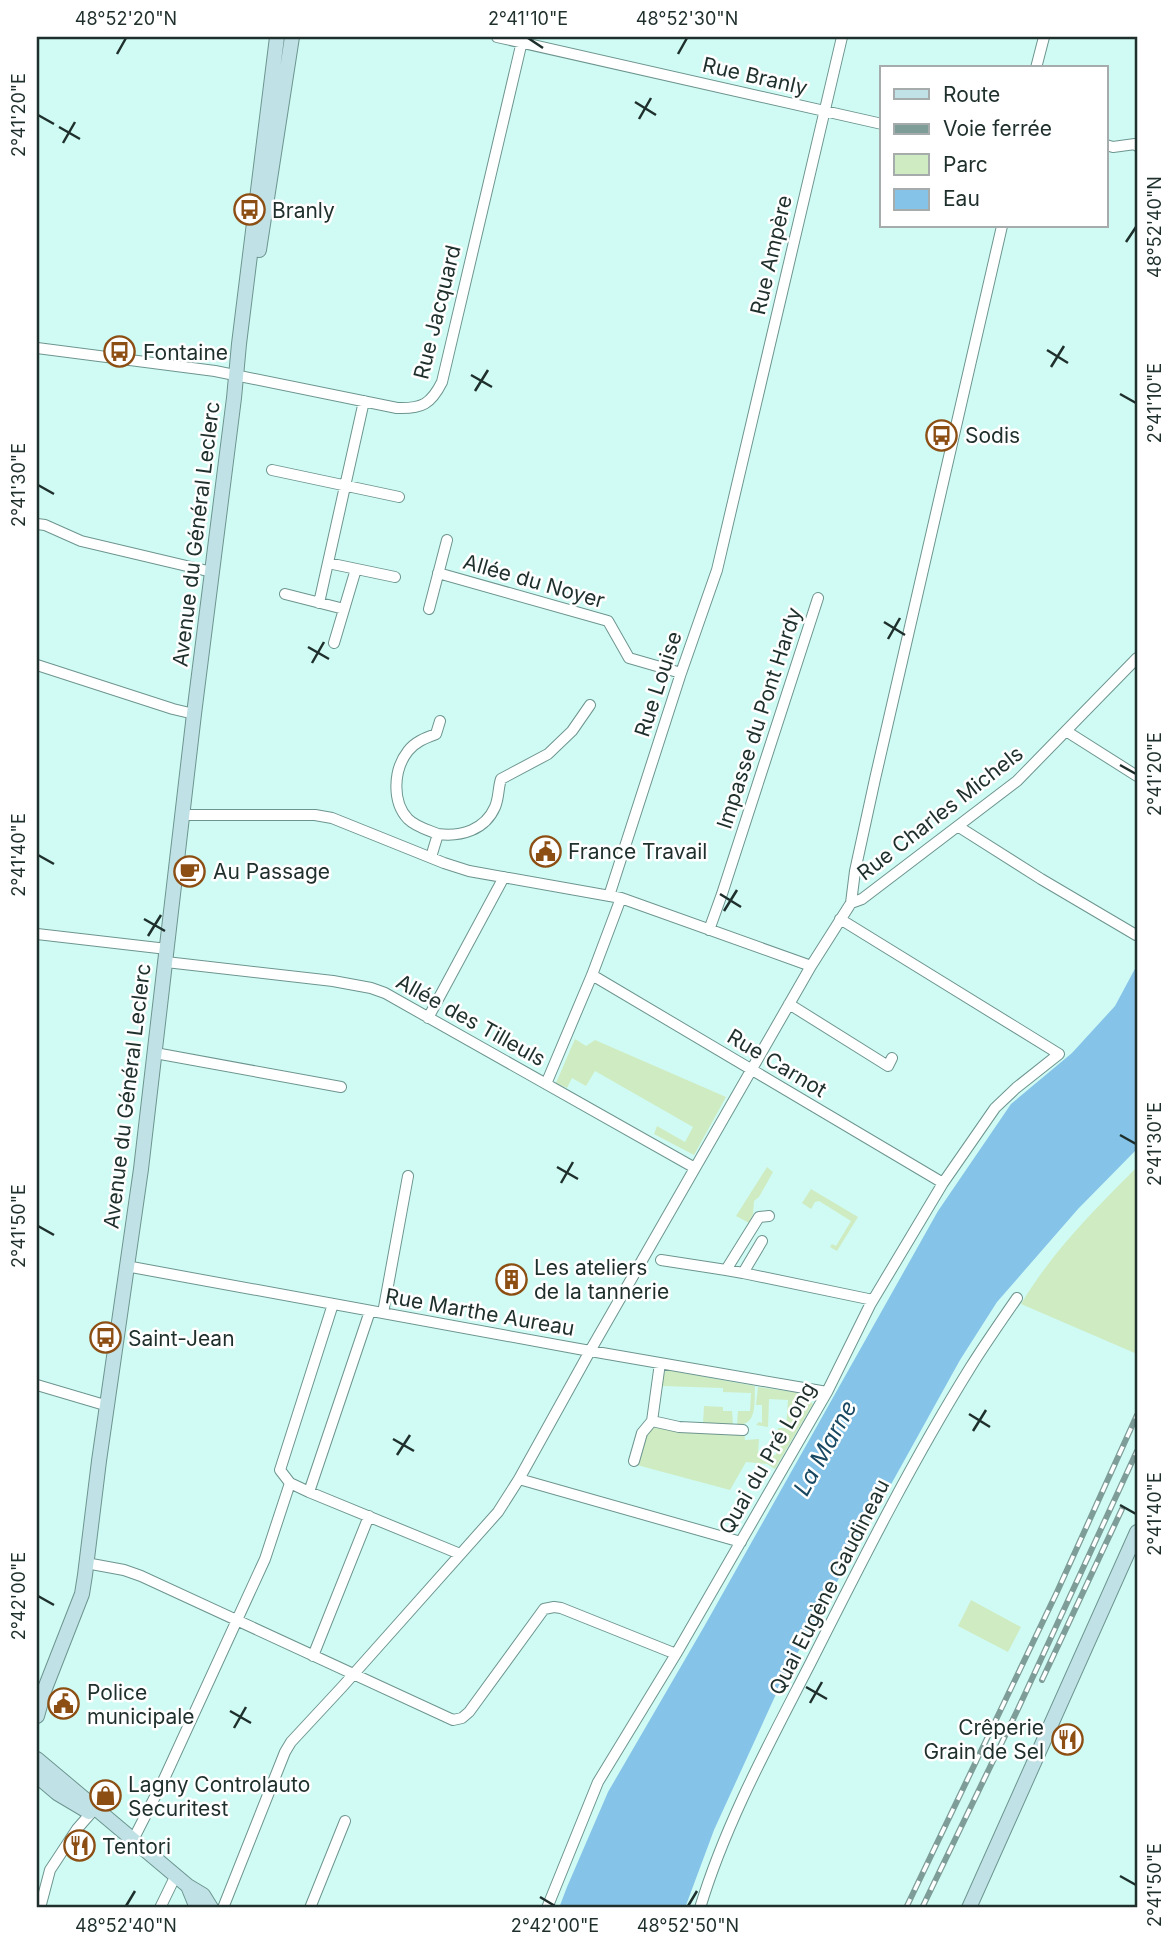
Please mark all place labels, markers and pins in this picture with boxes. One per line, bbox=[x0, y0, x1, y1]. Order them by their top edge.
bus stop icon: Branly bbox=[232, 193, 266, 227]
place label: Branly bbox=[272, 198, 335, 223]
bus stop icon: Fontaine bbox=[103, 335, 137, 369]
place label: Fontaine bbox=[143, 340, 228, 365]
bus stop icon: Sodis bbox=[925, 418, 959, 452]
place label: Sodis bbox=[965, 423, 1020, 448]
public building icon: France Travail bbox=[528, 834, 562, 868]
place label: France Travail bbox=[568, 839, 707, 864]
cafe icon: Au Passage bbox=[173, 854, 207, 888]
place label: Au Passage bbox=[213, 859, 330, 884]
place label: Les ateliers de la tannerie bbox=[534, 1255, 669, 1304]
building icon: Les ateliers de la tannerie bbox=[494, 1262, 528, 1296]
bus stop icon: Saint-Jean bbox=[88, 1321, 122, 1355]
place label: Saint-Jean bbox=[128, 1326, 235, 1351]
place label: Police municipale bbox=[87, 1680, 195, 1729]
public building icon: Police municipale bbox=[47, 1687, 81, 1721]
place label: Crêperie Grain de Sel bbox=[923, 1715, 1044, 1764]
restaurant icon: Crêperie Grain de Sel bbox=[1050, 1722, 1084, 1756]
place label: Lagny Controlauto Securitest bbox=[128, 1772, 310, 1821]
shop icon: Lagny Controlauto Securitest bbox=[88, 1779, 122, 1813]
restaurant icon: Tentori bbox=[62, 1829, 96, 1863]
place label: Tentori bbox=[102, 1834, 171, 1859]

